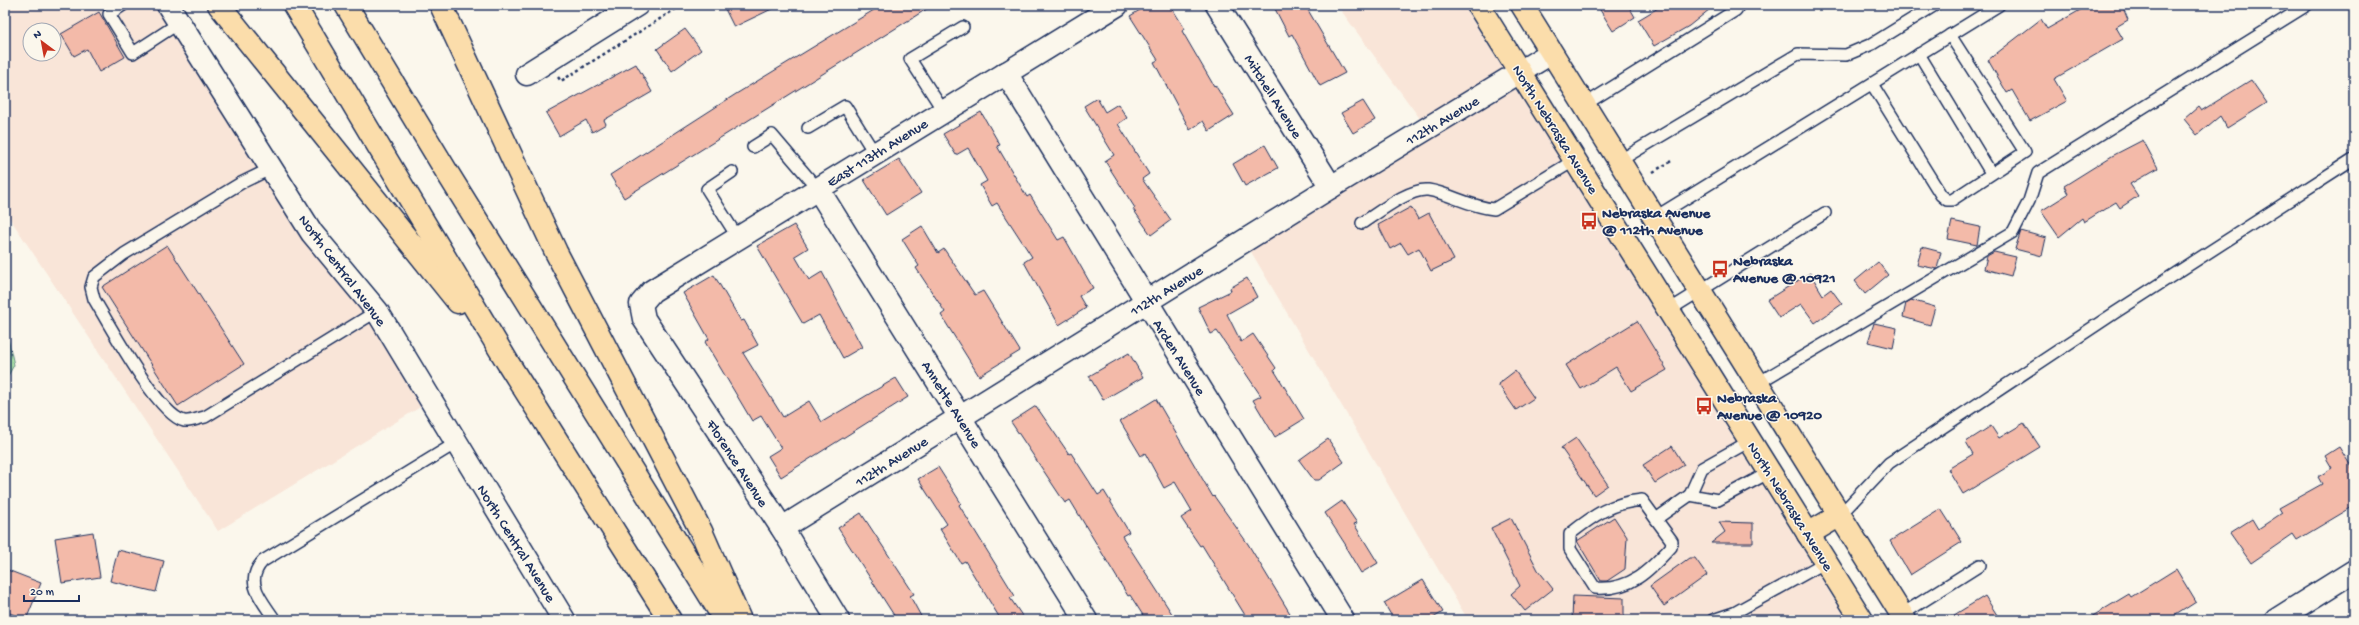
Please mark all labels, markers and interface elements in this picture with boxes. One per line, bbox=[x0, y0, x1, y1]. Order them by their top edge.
north arrow bbox=[22, 22, 62, 62]
text: N bbox=[32, 28, 44, 42]
street label: Mitchell Avenue bbox=[1239, 52, 1305, 143]
street label: North Nebraska Avenue bbox=[1507, 62, 1602, 198]
street label: 112th Avenue bbox=[1402, 93, 1483, 151]
street label: East 113th Avenue bbox=[824, 115, 932, 192]
place label: Nebraska Avenue @ 112th Avenue bbox=[1602, 205, 1712, 240]
bus stop icon: Nebraska Avenue @ 112th Avenue bbox=[1579, 211, 1599, 231]
street label: North Central Avenue bbox=[293, 212, 389, 331]
place label: Nebraska Avenue @ 10921 bbox=[1732, 253, 1836, 288]
bus stop icon: Nebraska Avenue @ 10921 bbox=[1710, 259, 1730, 279]
street label: 112th Avenue bbox=[1127, 262, 1207, 322]
street label: Arden Avenue bbox=[1148, 317, 1209, 400]
street label: Annette Avenue bbox=[916, 358, 984, 452]
place label: Nebraska Avenue @ 10920 bbox=[1716, 390, 1822, 425]
bus stop icon: Nebraska Avenue @ 10920 bbox=[1694, 396, 1714, 416]
street label: Florence Avenue bbox=[701, 416, 771, 511]
street label: 112th Avenue bbox=[852, 433, 932, 493]
street label: North Nebraska Avenue bbox=[1742, 439, 1837, 575]
street label: North Central Avenue bbox=[472, 482, 559, 606]
scale bar bbox=[24, 577, 79, 603]
text: 20 m bbox=[30, 586, 55, 600]

